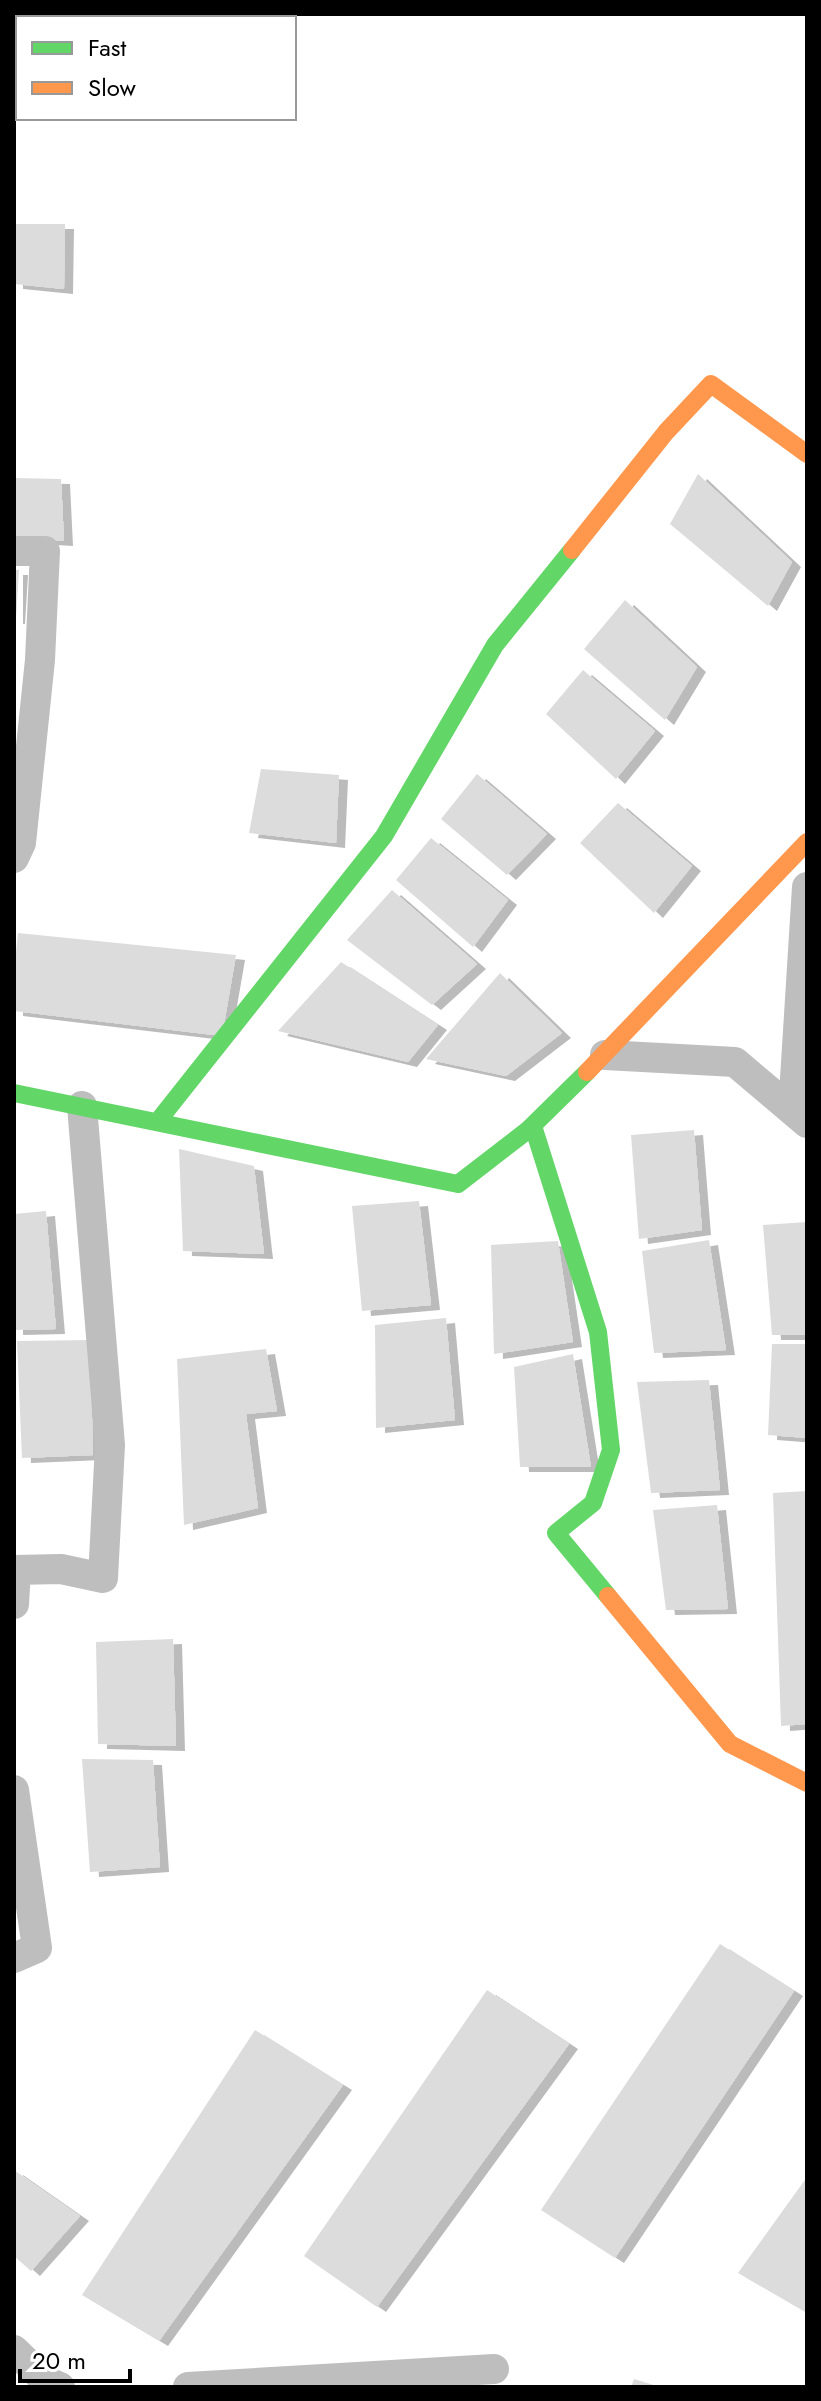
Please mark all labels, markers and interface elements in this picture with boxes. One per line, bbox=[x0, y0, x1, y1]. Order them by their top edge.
legend bbox=[16, 16, 296, 120]
text: Fast bbox=[88, 30, 126, 65]
text: Slow bbox=[88, 70, 136, 105]
scale bar bbox=[20, 2333, 130, 2383]
text: 20 m bbox=[32, 2343, 86, 2378]

